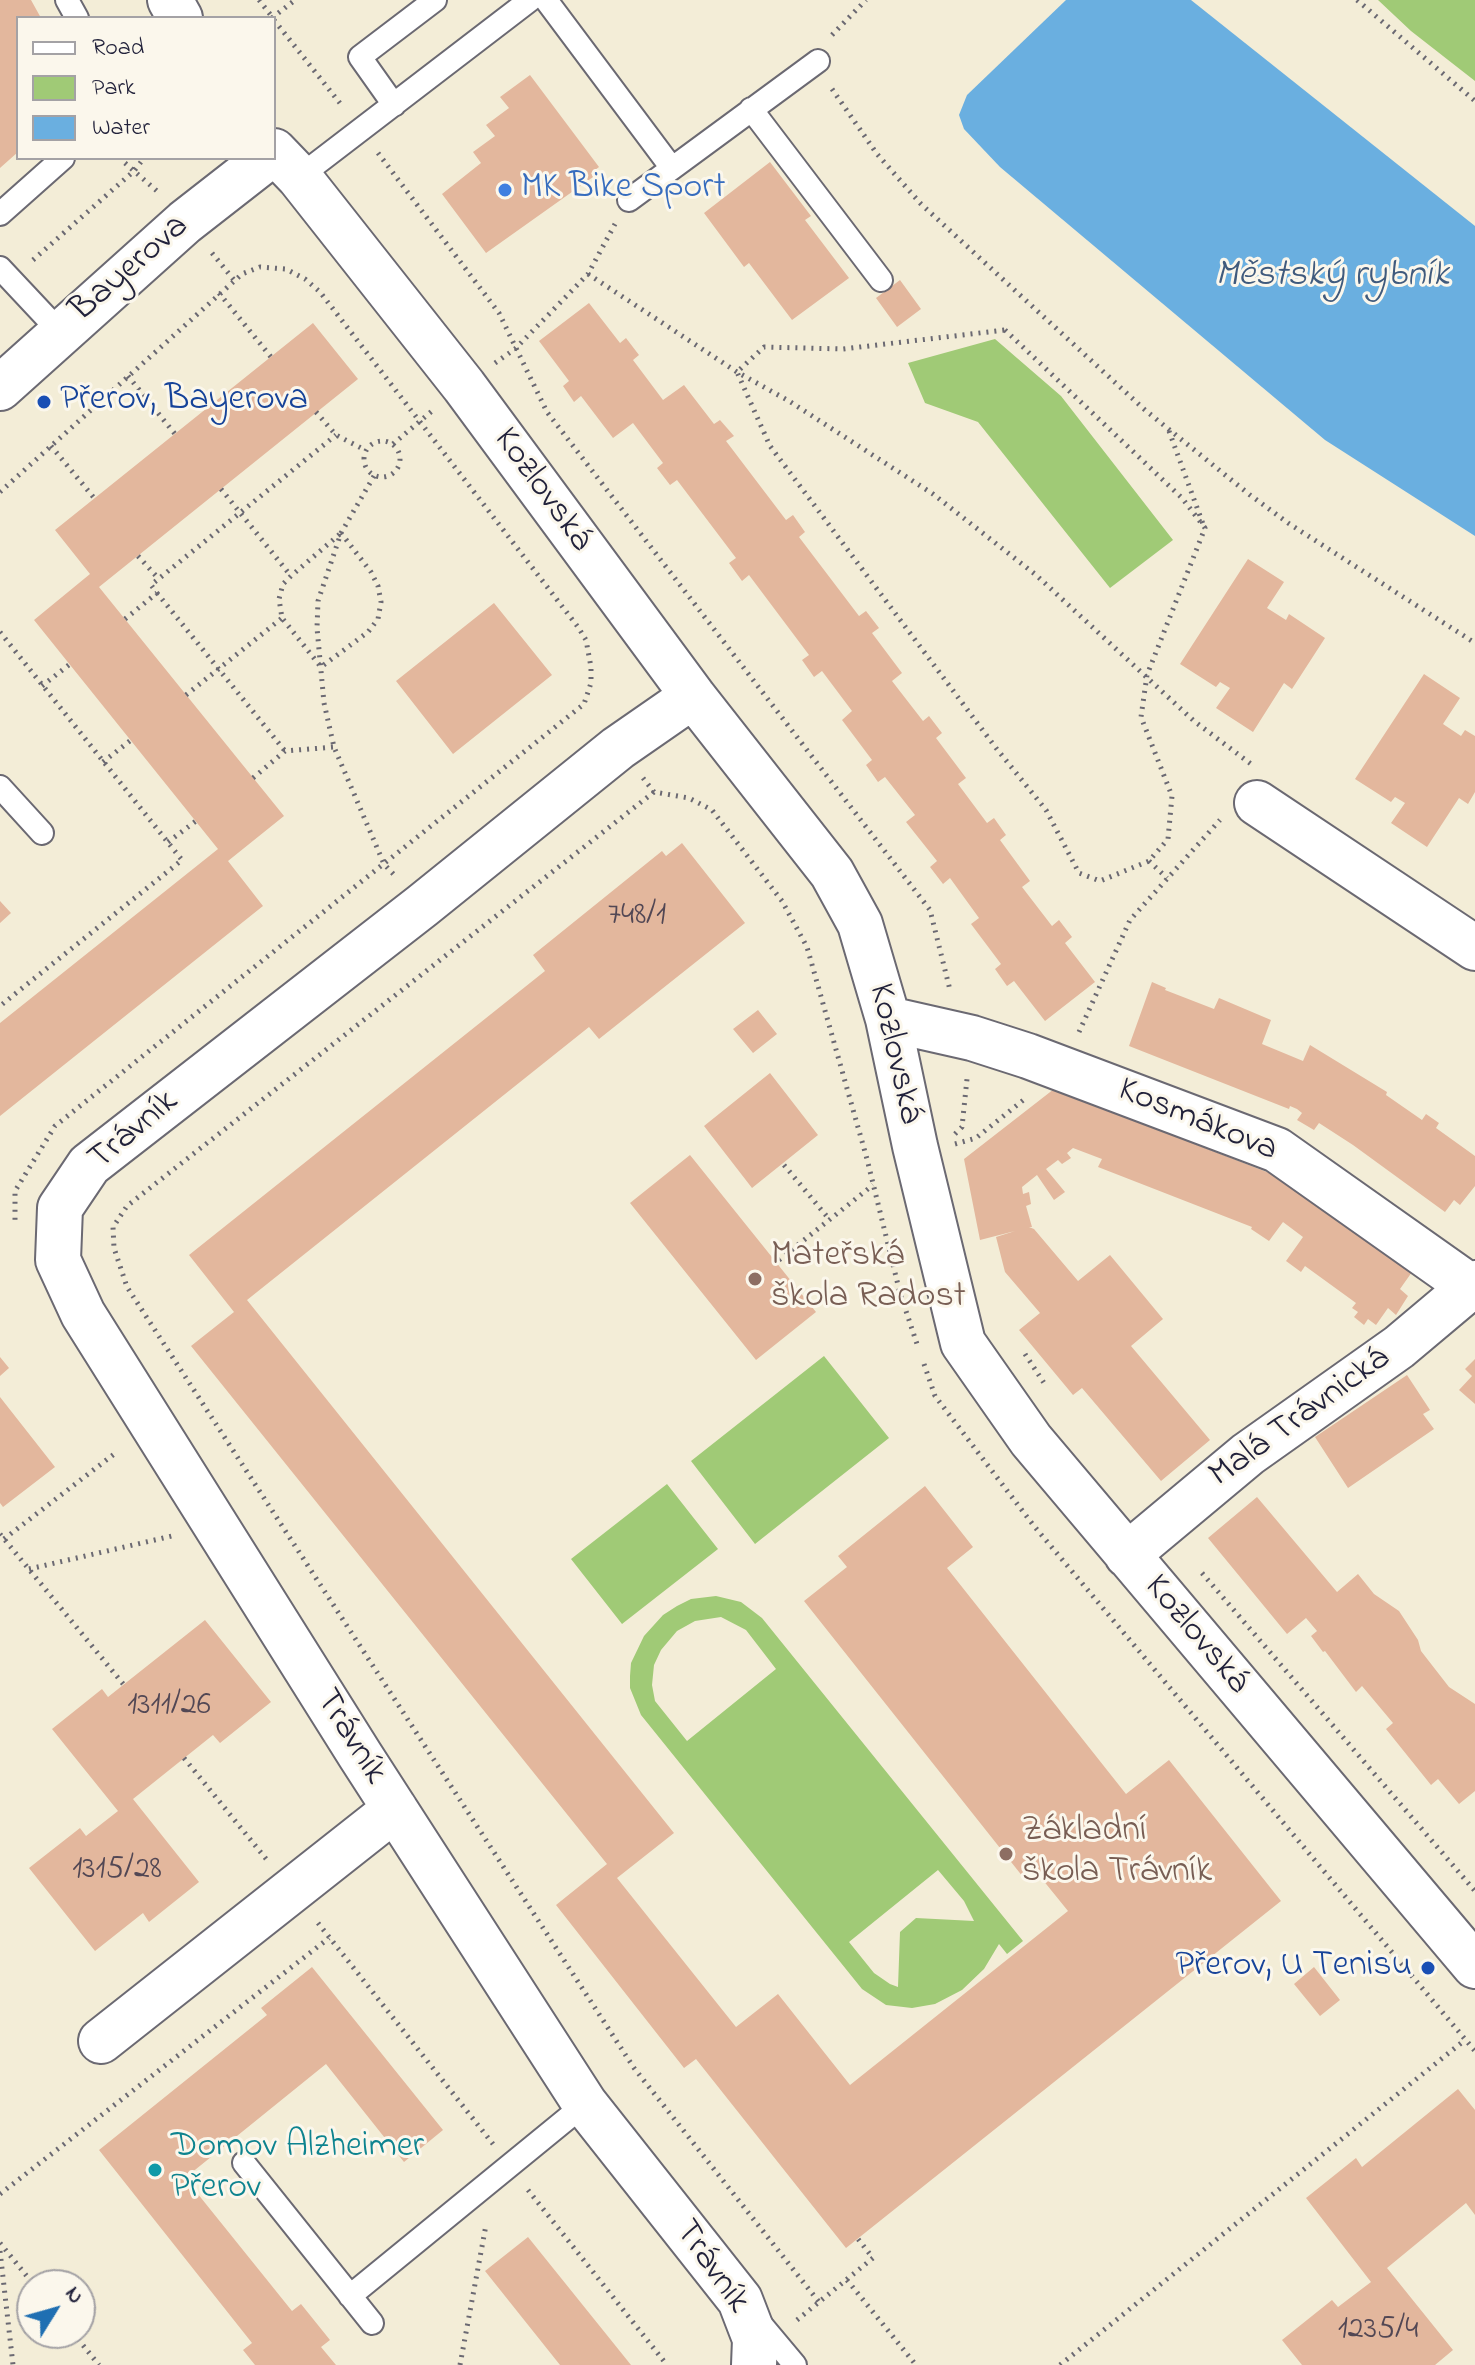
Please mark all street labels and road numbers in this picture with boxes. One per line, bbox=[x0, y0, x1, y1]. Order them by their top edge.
street label: Bayerova bbox=[63, 207, 199, 333]
street label: Kozlovská bbox=[482, 421, 600, 561]
street label: Kozlovská bbox=[856, 980, 930, 1128]
street label: Kosmákova bbox=[1111, 1070, 1283, 1174]
street label: Trávník bbox=[81, 1082, 189, 1182]
street label: Malá Trávnická bbox=[1202, 1339, 1400, 1499]
street label: Kozlovská bbox=[1133, 1568, 1257, 1704]
street label: Trávník bbox=[303, 1682, 395, 1794]
street label: Trávník bbox=[663, 2213, 757, 2323]

